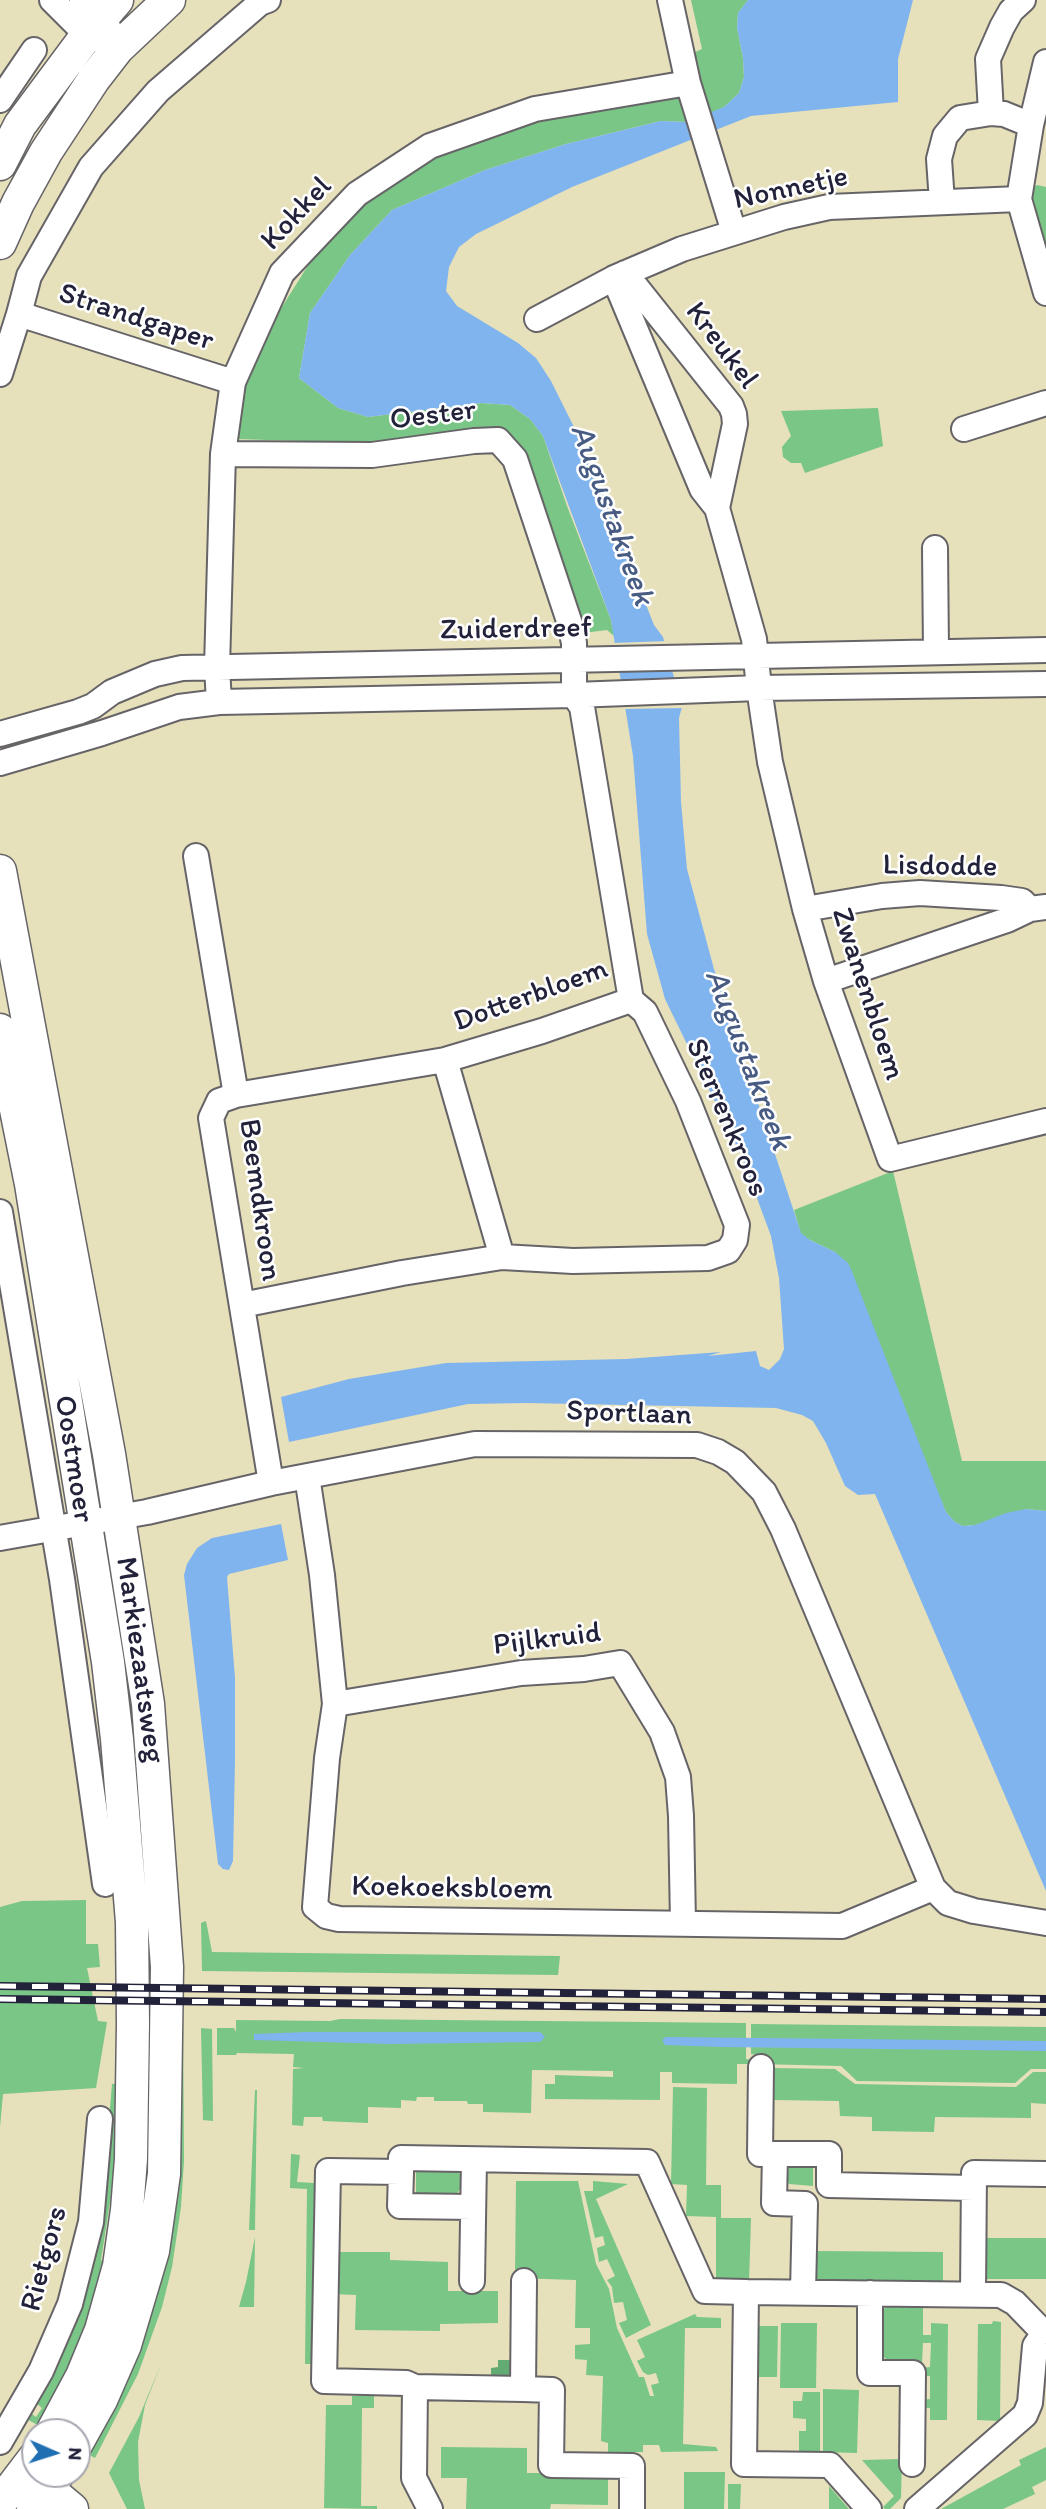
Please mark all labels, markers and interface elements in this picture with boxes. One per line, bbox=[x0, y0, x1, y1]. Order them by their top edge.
street label: Nonnetje bbox=[731, 159, 851, 219]
street label: Kokkel bbox=[254, 170, 340, 258]
street label: Strandgaper bbox=[54, 276, 218, 360]
street label: Kreukel bbox=[677, 295, 765, 397]
street label: Oester bbox=[388, 393, 478, 439]
water label: Augustakreek bbox=[560, 419, 662, 611]
street label: Zuiderdreef bbox=[440, 611, 592, 649]
street label: Lisdodde bbox=[882, 848, 998, 886]
street label: Zwanenbloem bbox=[822, 903, 912, 1085]
street label: Dotterbloem bbox=[449, 951, 613, 1041]
water label: Augustakreek bbox=[695, 964, 799, 1156]
street label: Sterrenkroos bbox=[677, 1034, 775, 1202]
street label: Beemdkroon bbox=[230, 1117, 288, 1283]
street label: Oostmoer bbox=[45, 1393, 101, 1525]
street label: Sportlaan bbox=[566, 1394, 692, 1434]
street label: Markiezaatsweg bbox=[107, 1555, 171, 1765]
street label: Pijlkruid bbox=[491, 1616, 603, 1664]
street label: Koekoeksbloem bbox=[351, 1869, 553, 1909]
street label: Rietgors bbox=[14, 2203, 76, 2315]
north arrow bbox=[21, 2418, 91, 2488]
text: N bbox=[64, 2447, 87, 2461]

